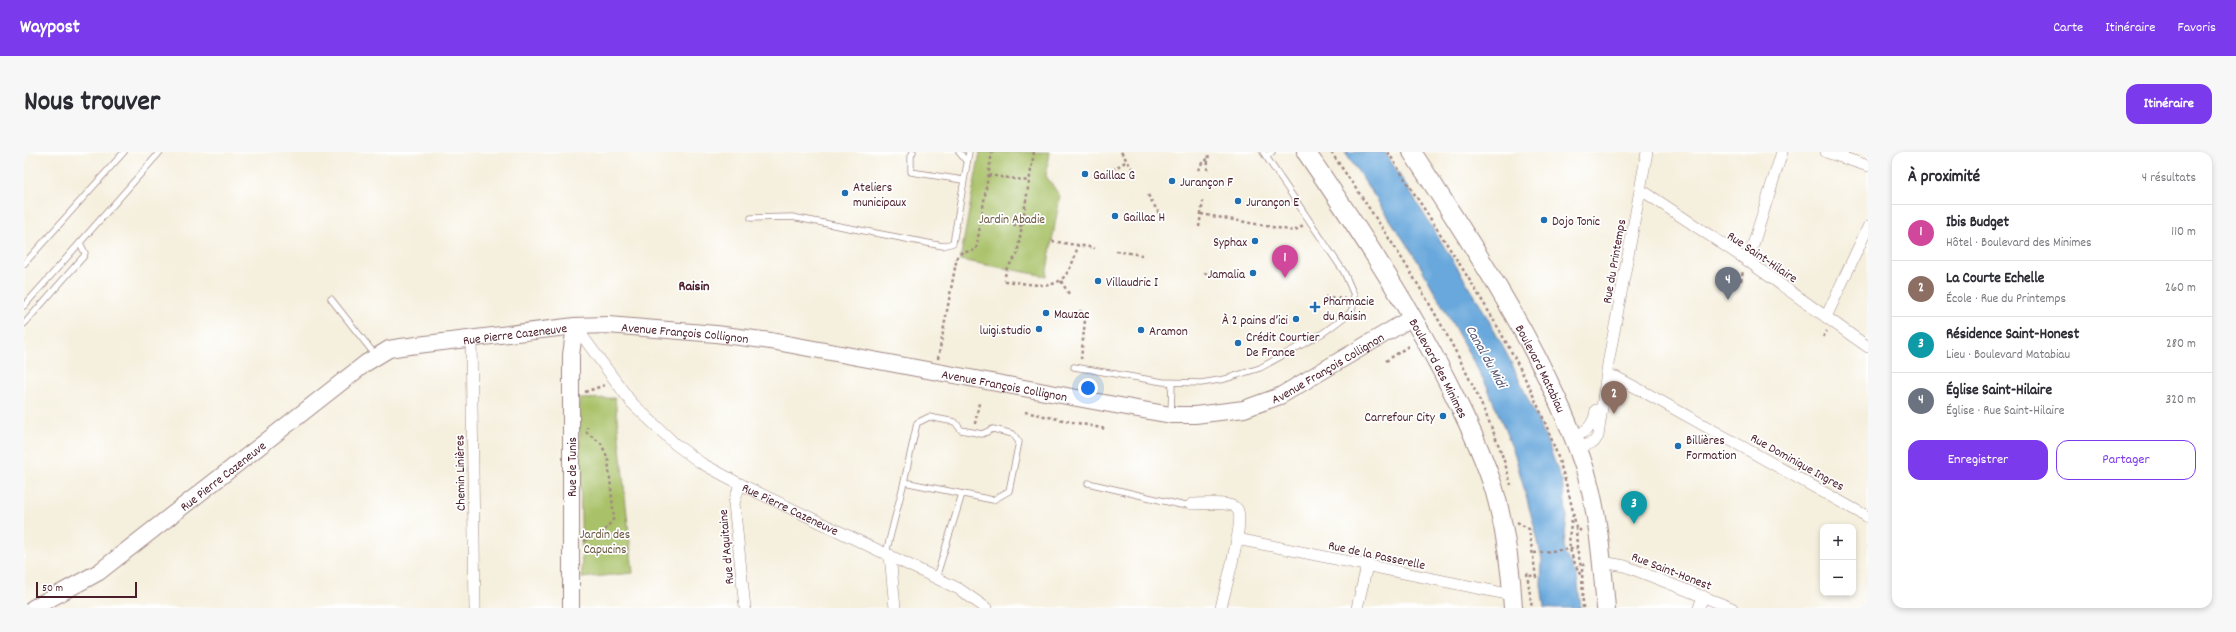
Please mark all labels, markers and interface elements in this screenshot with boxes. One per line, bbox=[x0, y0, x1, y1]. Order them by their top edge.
text: Waypost bbox=[20, 15, 80, 42]
text: Carte bbox=[2053, 18, 2083, 38]
text: Itinéraire bbox=[2105, 18, 2155, 38]
text: Favoris bbox=[2177, 18, 2216, 38]
text: Nous trouver bbox=[24, 84, 160, 124]
button: Itinéraire bbox=[2126, 84, 2212, 124]
text: À proximité bbox=[1908, 166, 1980, 190]
place label: Gaillac G bbox=[1093, 167, 1135, 186]
marker: Gaillac G bbox=[1080, 169, 1090, 179]
text: 4 résultats bbox=[2142, 169, 2196, 188]
place label: Jurançon F bbox=[1180, 174, 1233, 193]
marker: Jurançon F bbox=[1167, 176, 1177, 186]
place label: Ateliers municipaux bbox=[853, 179, 906, 213]
marker: Ateliers municipaux bbox=[840, 188, 850, 198]
place label: Jurançon E bbox=[1246, 194, 1299, 213]
marker: Jurançon E bbox=[1233, 196, 1243, 206]
place label: Gaillac H bbox=[1123, 209, 1165, 228]
park label: Jardin Abadie bbox=[979, 211, 1045, 230]
marker: Gaillac H bbox=[1110, 211, 1120, 221]
text: Ibis Budget bbox=[1946, 212, 2009, 234]
place label: Dojo Tonic bbox=[1552, 213, 1600, 232]
marker: Dojo Tonic bbox=[1539, 215, 1549, 225]
street label: Rue du Printemps bbox=[1599, 218, 1632, 305]
text: 1 bbox=[1920, 223, 1922, 242]
text: 110 m bbox=[2171, 223, 2196, 242]
street label: Rue Saint-Hilaire bbox=[1723, 227, 1801, 289]
place label: Syphax bbox=[1213, 234, 1247, 253]
text: Hôtel · Boulevard des Minimes bbox=[1946, 234, 2092, 253]
marker: Syphax bbox=[1250, 236, 1260, 246]
pin: 1 bbox=[1272, 245, 1298, 278]
place label: Jamalia bbox=[1208, 266, 1246, 285]
pin: 4 bbox=[1715, 267, 1741, 300]
marker: Jamalia bbox=[1248, 268, 1258, 278]
text: La Courte Echelle bbox=[1946, 268, 2044, 290]
place label: Villaudric I bbox=[1106, 274, 1158, 293]
marker: Villaudric I bbox=[1093, 276, 1103, 286]
district label: Raisin bbox=[679, 277, 710, 297]
text: 2 bbox=[1918, 279, 1924, 298]
text: 260 m bbox=[2165, 279, 2196, 298]
text: École · Rue du Printemps bbox=[1946, 290, 2066, 309]
place label: Pharmacie du Raisin bbox=[1323, 293, 1374, 327]
marker: Pharmacie du Raisin bbox=[1310, 302, 1320, 312]
place label: Mauzac bbox=[1054, 306, 1090, 325]
marker: Mauzac bbox=[1041, 308, 1051, 318]
place label: À 2 pains d’ici bbox=[1222, 312, 1289, 331]
marker: À 2 pains d’ici bbox=[1291, 314, 1301, 324]
street label: Boulevard des Minimes bbox=[1403, 316, 1471, 422]
street label: Avenue François Collignon bbox=[621, 319, 749, 350]
street label: Rue Pierre Cazeneuve bbox=[462, 320, 569, 351]
place label: luigi.studio bbox=[980, 322, 1031, 341]
water label: Canal du Midi bbox=[1460, 322, 1512, 394]
street label: Boulevard Matabiau bbox=[1509, 322, 1569, 416]
place label: Aramon bbox=[1149, 323, 1188, 342]
marker: luigi.studio bbox=[1034, 324, 1044, 334]
text: Résidence Saint-Honest bbox=[1946, 324, 2079, 346]
marker: Aramon bbox=[1136, 325, 1146, 335]
place label: Crédit Courtier De France bbox=[1246, 329, 1320, 363]
street label: Avenue François Collignon bbox=[1269, 329, 1388, 410]
text: 3 bbox=[1918, 335, 1924, 354]
text: 280 m bbox=[2166, 335, 2196, 354]
marker: Crédit Courtier De France bbox=[1233, 338, 1243, 348]
text: Lieu · Boulevard Matabiau bbox=[1946, 346, 2070, 365]
street label: Avenue François Collignon bbox=[940, 366, 1069, 408]
your location bbox=[1078, 378, 1098, 398]
text: Église Saint-Hilaire bbox=[1946, 380, 2052, 402]
pin: 2 bbox=[1601, 381, 1627, 414]
text: 4 bbox=[1918, 391, 1924, 410]
text: 320 m bbox=[2166, 391, 2196, 410]
text: Église · Rue Saint-Hilaire bbox=[1946, 402, 2064, 421]
place label: Carrefour City bbox=[1364, 409, 1436, 428]
marker: Carrefour City bbox=[1438, 411, 1448, 421]
street label: Rue Dominique Ingres bbox=[1746, 430, 1847, 497]
place label: Billières Formation bbox=[1686, 432, 1736, 466]
street label: Chemin Linières bbox=[451, 435, 472, 511]
street label: Rue Pierre Cazeneuve bbox=[177, 437, 271, 517]
street label: Rue de Tunis bbox=[564, 437, 583, 497]
button: Enregistrer bbox=[1908, 440, 2048, 480]
button: Partager bbox=[2056, 440, 2196, 480]
marker: Billières Formation bbox=[1673, 441, 1683, 451]
street label: Rue Pierre Cazeneuve bbox=[738, 479, 841, 542]
pin: 3 bbox=[1621, 491, 1647, 524]
street label: Rue d'Aquitaine bbox=[715, 508, 740, 585]
map controls bbox=[1820, 524, 1856, 596]
button: + bbox=[1820, 524, 1856, 560]
park label: Jardin des Capucins bbox=[580, 526, 630, 560]
street label: Rue de la Passerelle bbox=[1326, 537, 1427, 576]
street label: Rue Saint-Honest bbox=[1628, 548, 1714, 596]
button: − bbox=[1820, 560, 1856, 596]
scale bar bbox=[36, 580, 137, 599]
text: 50 m bbox=[42, 581, 63, 597]

